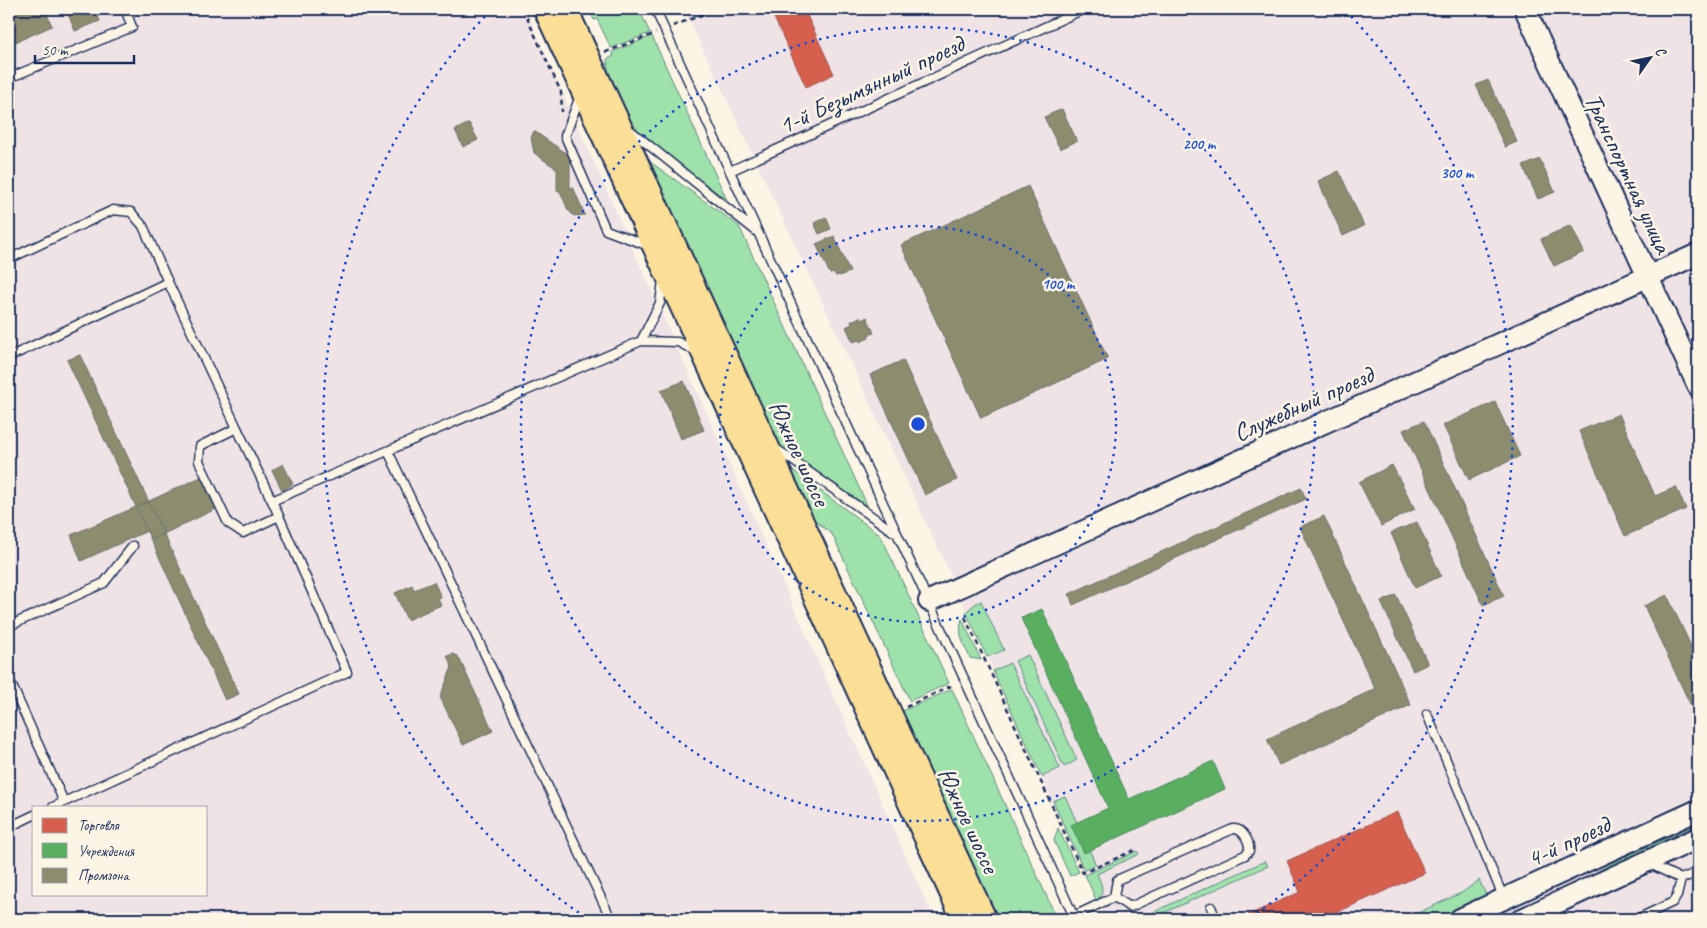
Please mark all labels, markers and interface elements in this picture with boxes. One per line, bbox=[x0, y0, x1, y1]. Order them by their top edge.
street label: 1-й Безымянный проезд bbox=[774, 27, 972, 143]
scale bar bbox=[35, 32, 134, 64]
north arrow bbox=[1624, 32, 1674, 82]
text: 50 m bbox=[42, 41, 69, 60]
text: С bbox=[1651, 44, 1671, 60]
street label: Транспортная улица bbox=[1577, 88, 1680, 260]
text: 200 m bbox=[1183, 135, 1217, 154]
text: 300 m bbox=[1441, 164, 1475, 183]
text: 100 m bbox=[1042, 275, 1076, 294]
street label: Служебный проезд bbox=[1229, 358, 1380, 449]
street label: Южное шоссе bbox=[761, 396, 838, 513]
centre of rings bbox=[909, 415, 927, 433]
street label: Южное шоссе bbox=[930, 763, 1007, 880]
legend bbox=[32, 806, 208, 896]
street label: 4-й проезд bbox=[1522, 808, 1617, 875]
text: Торговля bbox=[78, 816, 121, 835]
text: Учреждения bbox=[78, 842, 135, 861]
text: Промзона bbox=[78, 866, 130, 885]

